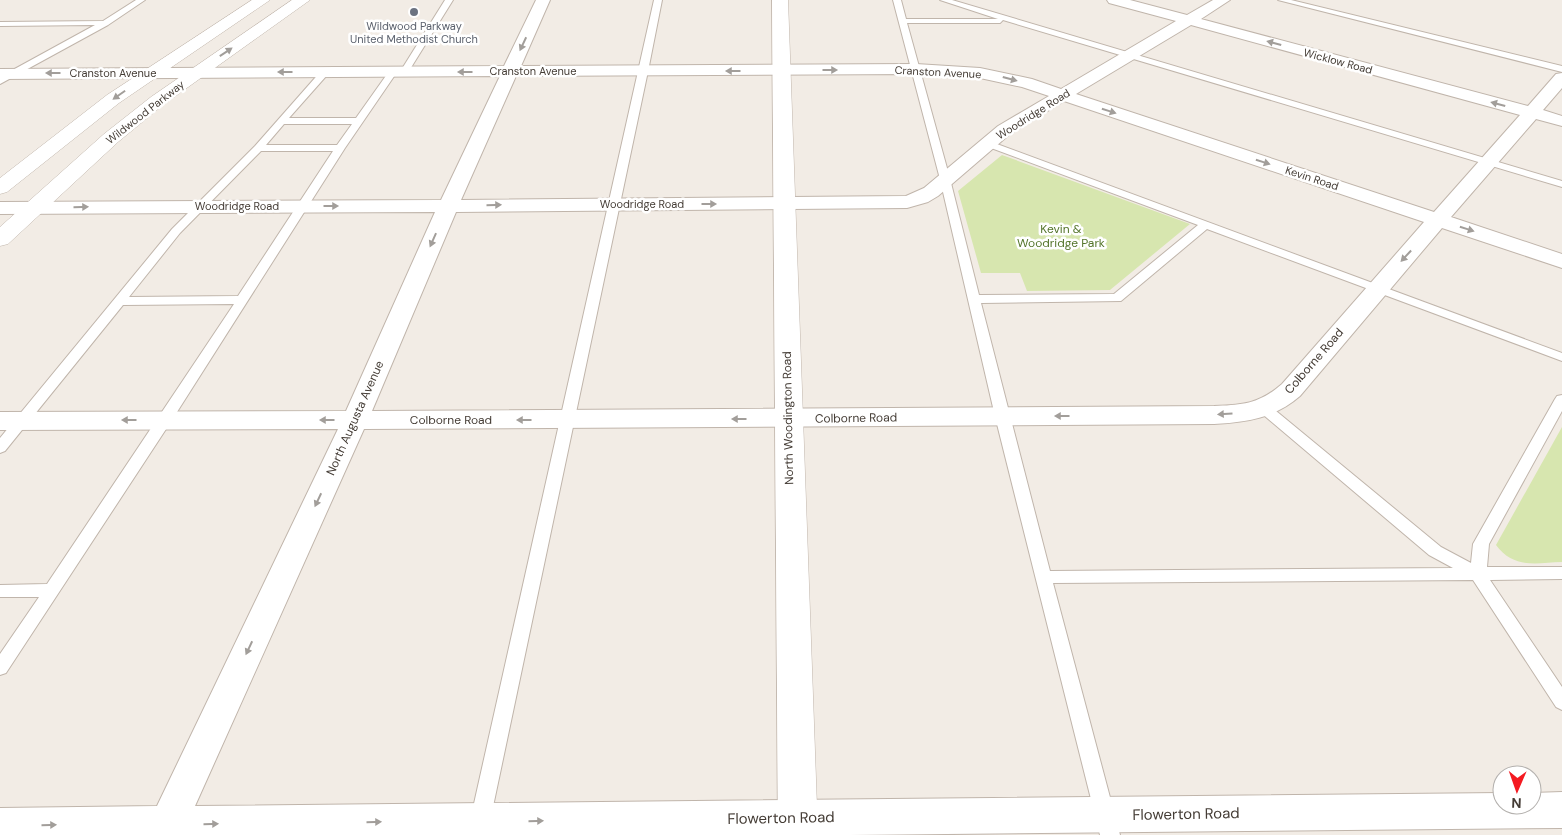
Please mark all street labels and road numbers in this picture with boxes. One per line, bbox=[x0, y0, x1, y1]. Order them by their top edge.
street label: Wicklow Road bbox=[1302, 45, 1374, 77]
street label: Cranston Avenue bbox=[894, 63, 982, 81]
street label: Cranston Avenue bbox=[490, 64, 576, 78]
street label: Cranston Avenue bbox=[70, 66, 156, 80]
street label: Wildwood Parkway bbox=[103, 77, 187, 147]
street label: Woodridge Road bbox=[994, 86, 1073, 142]
street label: Kevin Road bbox=[1284, 163, 1341, 193]
street label: Woodridge Road bbox=[600, 197, 684, 211]
street label: Woodridge Road bbox=[195, 199, 279, 213]
street label: Colborne Road bbox=[1281, 325, 1347, 397]
street label: North Woodington Road bbox=[779, 351, 797, 485]
street label: North Augusta Avenue bbox=[322, 358, 388, 478]
street label: Colborne Road bbox=[815, 409, 897, 427]
street label: Colborne Road bbox=[410, 412, 492, 428]
street label: Flowerton Road bbox=[1132, 803, 1240, 825]
street label: Flowerton Road bbox=[727, 807, 835, 829]

